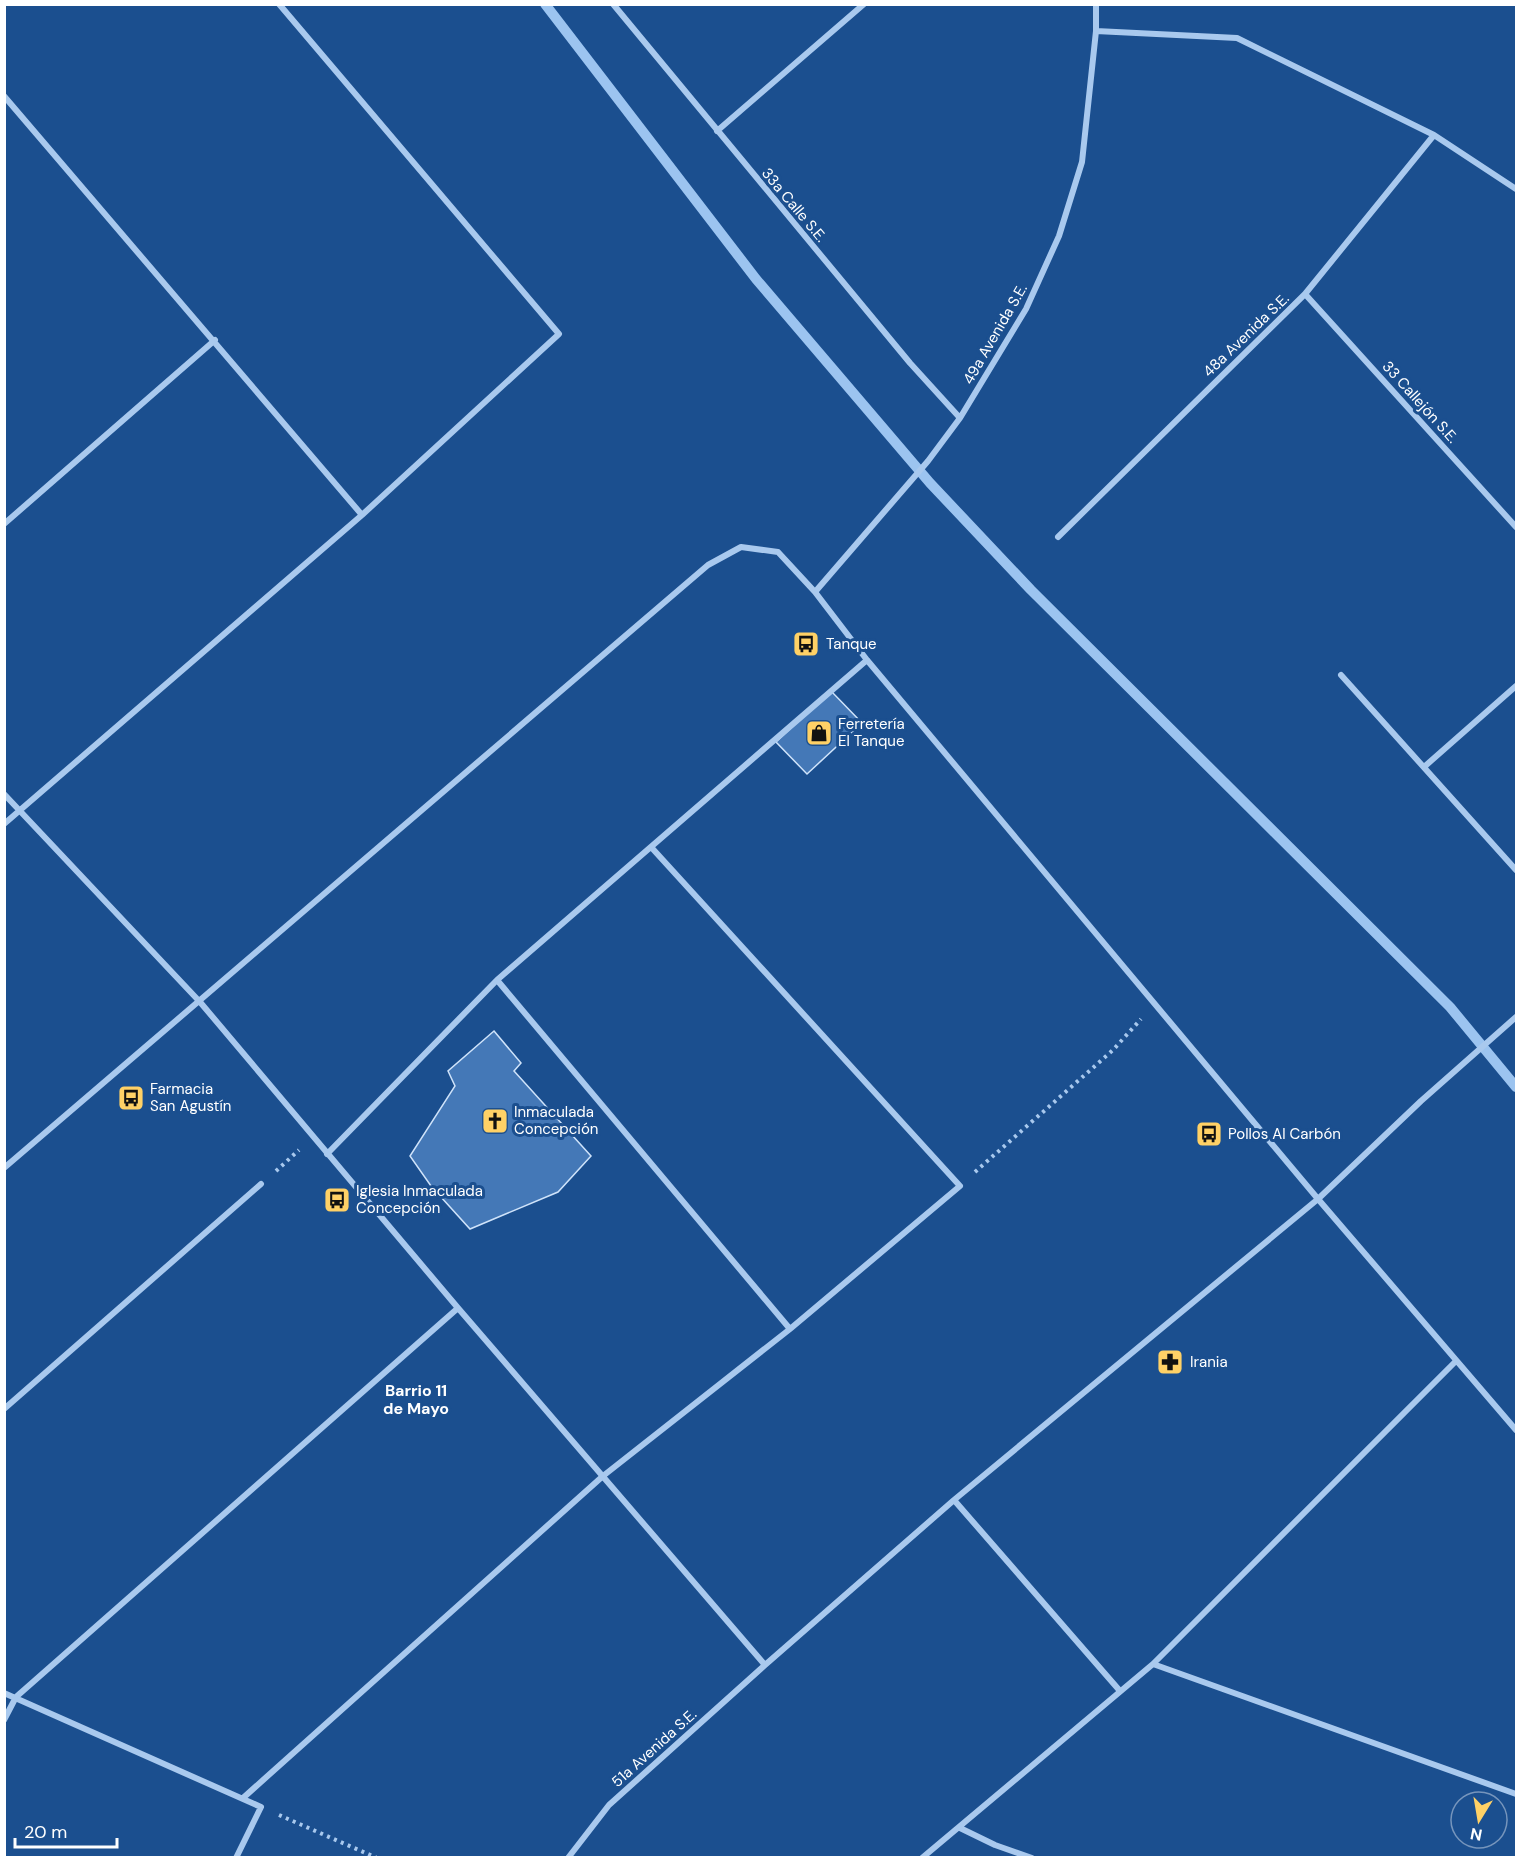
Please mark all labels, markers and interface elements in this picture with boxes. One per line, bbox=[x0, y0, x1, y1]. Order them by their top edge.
street label: 33a Calle S.E. bbox=[757, 164, 831, 246]
street label: 49a Avenida S.E. bbox=[958, 280, 1032, 388]
street label: 48a Avenida S.E. bbox=[1199, 289, 1293, 381]
street label: 33 Callejón S.E. bbox=[1378, 357, 1462, 447]
bus stop icon: Tanque bbox=[791, 629, 821, 659]
place label: Tanque bbox=[826, 634, 877, 654]
place label: Ferretería El Tanque bbox=[838, 714, 905, 751]
shop icon: Ferretería El Tanque bbox=[804, 718, 834, 748]
place label: Farmacia San Agustín bbox=[150, 1079, 231, 1116]
bus stop icon: Farmacia San Agustín bbox=[116, 1083, 146, 1113]
place label: Inmaculada Concepción bbox=[514, 1102, 598, 1139]
church icon: Inmaculada Concepción bbox=[480, 1106, 510, 1136]
bus stop icon: Pollos Al Carbón bbox=[1194, 1119, 1224, 1149]
place label: Pollos Al Carbón bbox=[1228, 1124, 1341, 1144]
place label: Iglesia Inmaculada Concepción bbox=[356, 1181, 483, 1218]
bus stop icon: Iglesia Inmaculada Concepción bbox=[322, 1185, 352, 1215]
pharmacy icon: Irania bbox=[1155, 1347, 1185, 1377]
place label: Irania bbox=[1190, 1352, 1228, 1372]
district label: Barrio 11 de Mayo bbox=[383, 1380, 449, 1419]
street label: 51a Avenida S.E. bbox=[607, 1704, 701, 1792]
north arrow bbox=[1449, 1790, 1509, 1850]
scale bar bbox=[15, 1811, 117, 1849]
text: 20 m bbox=[24, 1820, 67, 1844]
text: N bbox=[1469, 1823, 1484, 1846]

